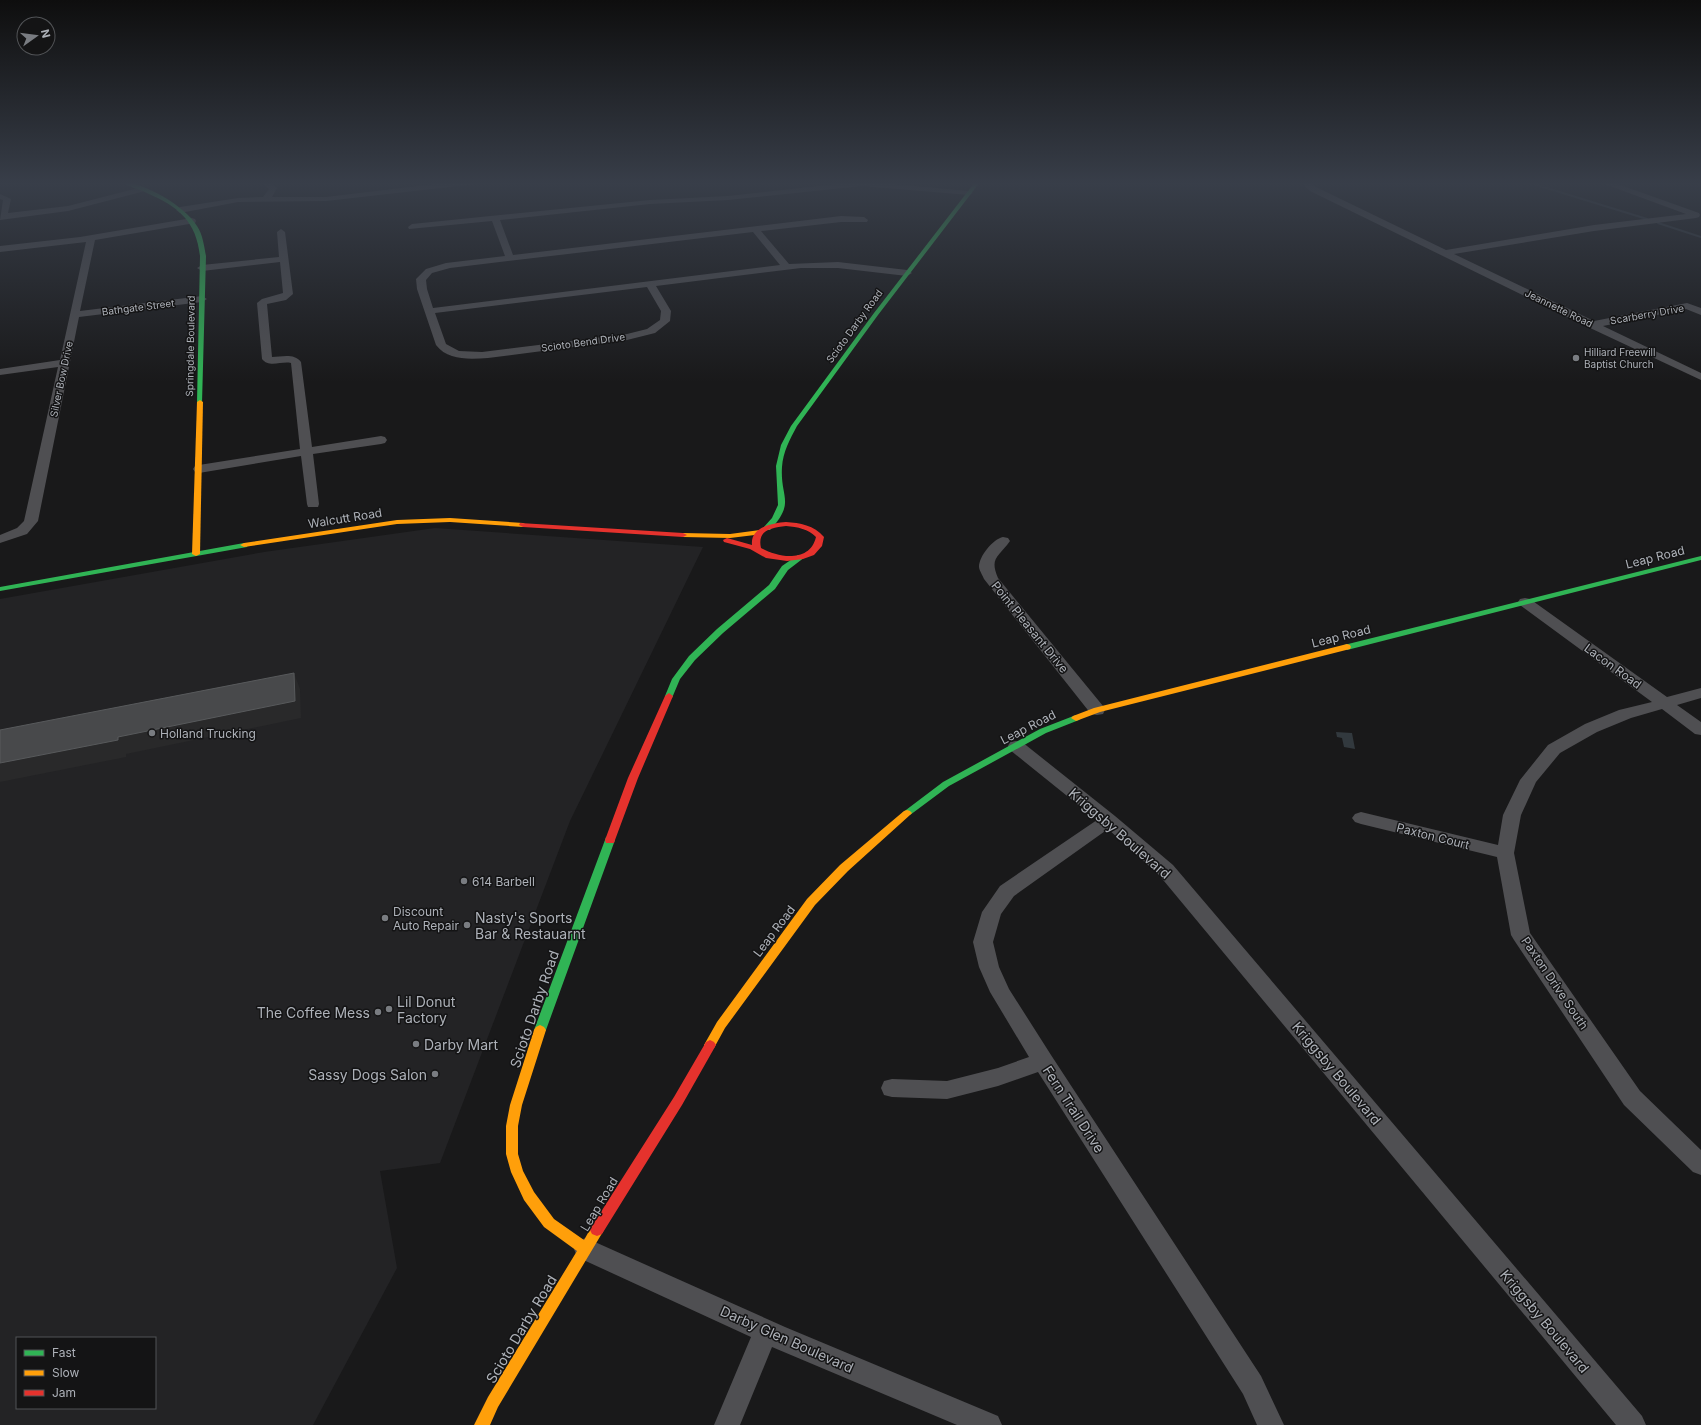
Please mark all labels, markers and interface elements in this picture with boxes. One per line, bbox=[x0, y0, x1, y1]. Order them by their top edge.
north arrow bbox=[16, 16, 56, 56]
text: N bbox=[38, 28, 54, 39]
street label: Jeannette Road bbox=[1523, 286, 1595, 330]
street label: Scioto Darby Road bbox=[823, 287, 885, 365]
street label: Springdale Boulevard bbox=[183, 295, 197, 397]
street label: Bathgate Street bbox=[101, 297, 176, 317]
street label: Scarberry Drive bbox=[1609, 302, 1685, 326]
street label: Scioto Bend Drive bbox=[540, 330, 626, 354]
street label: Silver Bow Drive bbox=[47, 340, 75, 418]
place label: Hilliard Freewill Baptist Church bbox=[1584, 346, 1655, 370]
marker: Hilliard Freewill Baptist Church bbox=[1571, 353, 1581, 363]
street label: Walcutt Road bbox=[307, 505, 383, 531]
street label: Leap Road bbox=[1624, 542, 1686, 572]
street label: Point Pleasant Drive bbox=[988, 578, 1072, 676]
street label: Leap Road bbox=[1310, 621, 1372, 651]
street label: Lacon Road bbox=[1581, 640, 1645, 692]
street label: Leap Road bbox=[998, 707, 1058, 747]
place label: Holland Trucking bbox=[160, 726, 256, 741]
marker: Holland Trucking bbox=[147, 728, 157, 738]
street label: Kriggsby Boulevard bbox=[1066, 784, 1174, 882]
street label: Paxton Court bbox=[1395, 820, 1471, 852]
place label: 614 Barbell bbox=[472, 874, 535, 889]
marker: 614 Barbell bbox=[459, 876, 469, 886]
street label: Leap Road bbox=[750, 902, 798, 960]
place label: Discount Auto Repair bbox=[393, 904, 459, 933]
place label: Nasty's Sports Bar & Restauarnt bbox=[475, 909, 586, 942]
marker: Discount Auto Repair bbox=[380, 913, 390, 923]
marker: Nasty's Sports Bar & Restauarnt bbox=[462, 920, 472, 930]
street label: Paxton Drive South bbox=[1518, 934, 1592, 1032]
street label: Scioto Darby Road bbox=[506, 948, 562, 1070]
place label: Lil Donut Factory bbox=[397, 993, 456, 1026]
place label: The Coffee Mess bbox=[257, 1004, 370, 1021]
marker: Lil Donut Factory bbox=[384, 1004, 394, 1014]
marker: The Coffee Mess bbox=[373, 1007, 383, 1017]
street label: Kriggsby Boulevard bbox=[1289, 1018, 1385, 1128]
place label: Darby Mart bbox=[424, 1036, 499, 1053]
marker: Darby Mart bbox=[411, 1039, 421, 1049]
street label: Fern Trail Drive bbox=[1040, 1062, 1108, 1156]
place label: Sassy Dogs Salon bbox=[308, 1066, 427, 1083]
marker: Sassy Dogs Salon bbox=[430, 1069, 440, 1079]
street label: Leap Road bbox=[577, 1174, 621, 1234]
street label: Kriggsby Boulevard bbox=[1497, 1266, 1593, 1376]
street label: Scioto Darby Road bbox=[482, 1272, 560, 1386]
street label: Darby Glen Boulevard bbox=[718, 1302, 856, 1376]
legend bbox=[16, 1337, 156, 1409]
text: Fast bbox=[52, 1345, 76, 1360]
text: Slow bbox=[52, 1365, 80, 1380]
text: Jam bbox=[52, 1385, 76, 1400]

